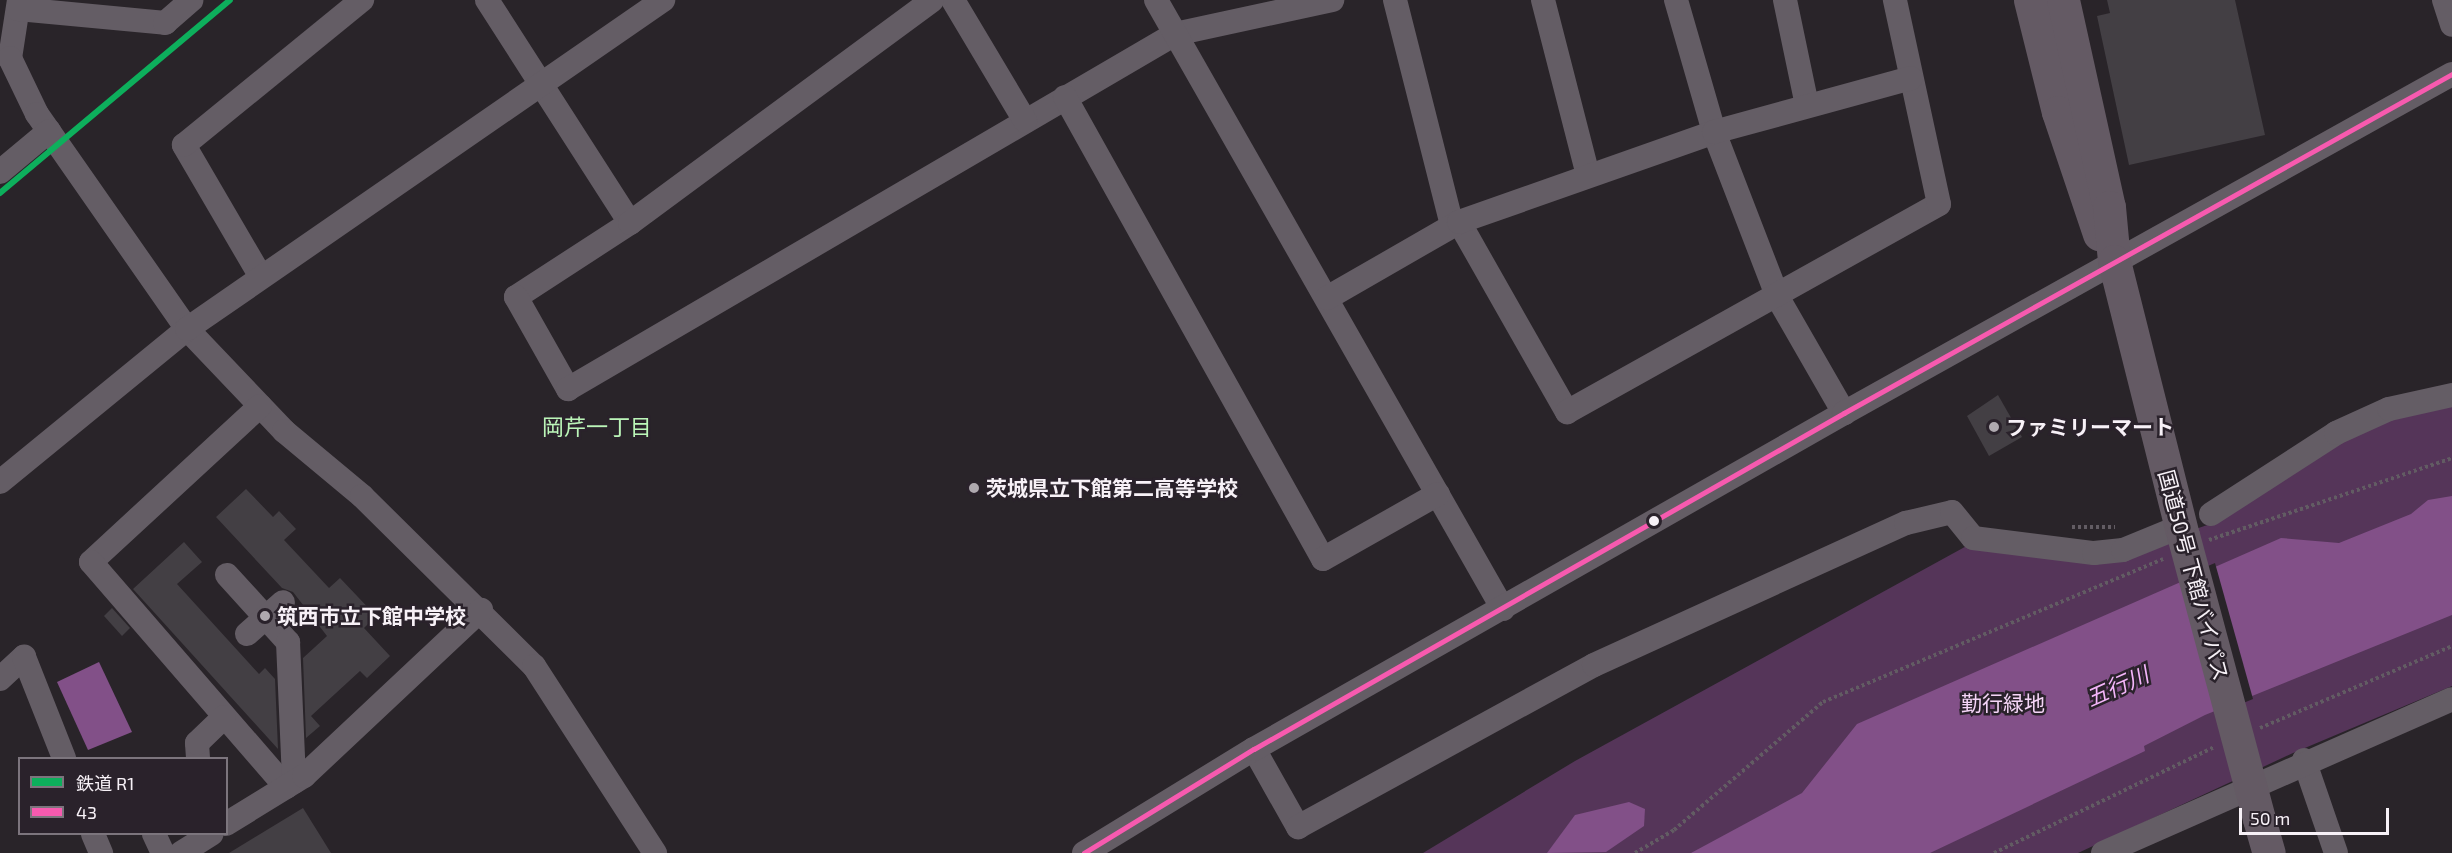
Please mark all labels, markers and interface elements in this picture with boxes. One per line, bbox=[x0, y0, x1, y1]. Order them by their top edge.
district label: 岡芹一丁目 bbox=[542, 414, 652, 440]
place label: ファミリーマート bbox=[2006, 414, 2174, 440]
marker: ファミリーマート bbox=[1987, 420, 2001, 434]
street label: 国道50号 下館バイパス bbox=[2154, 467, 2234, 683]
place label: 茨城県立下館第二高等学校 bbox=[986, 475, 1238, 501]
marker: 茨城県立下館第二高等学校 bbox=[967, 481, 981, 495]
unlabelled marker bbox=[1648, 515, 1660, 527]
place label: 筑西市立下館中学校 bbox=[277, 603, 466, 629]
marker: 筑西市立下館中学校 bbox=[258, 609, 272, 623]
water label: 五行川 bbox=[2081, 661, 2153, 711]
park label: 勤行緑地 bbox=[1961, 690, 2045, 716]
legend bbox=[18, 757, 228, 835]
text: 鉄道 R1 bbox=[76, 772, 134, 794]
scale bar bbox=[2242, 796, 2392, 834]
text: 43 bbox=[76, 801, 97, 823]
text: 50 m bbox=[2250, 807, 2290, 829]

